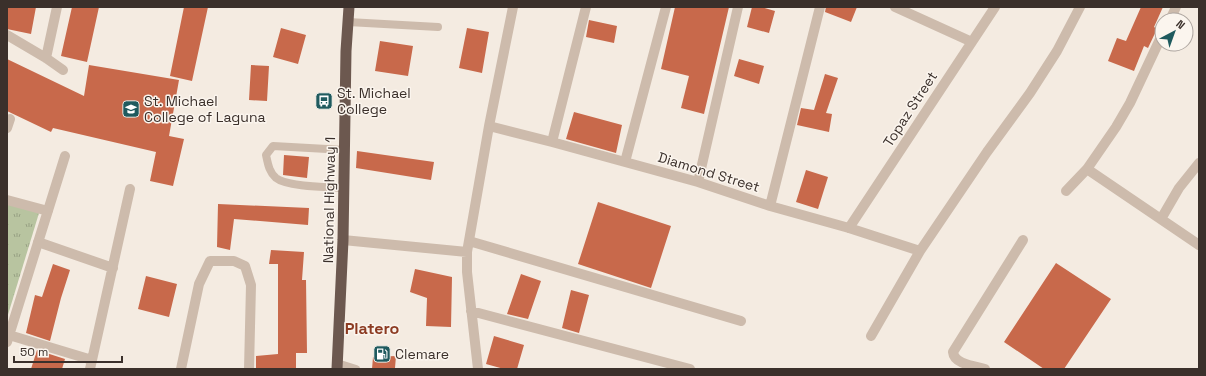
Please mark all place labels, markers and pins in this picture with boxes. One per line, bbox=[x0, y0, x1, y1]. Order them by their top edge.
place label: St. Michael College bbox=[337, 84, 411, 118]
bus stop icon: St. Michael College bbox=[314, 91, 334, 111]
place label: St. Michael College of Laguna bbox=[144, 92, 266, 126]
school or university icon: St. Michael College of Laguna bbox=[121, 99, 141, 119]
fuel station icon: Clemare bbox=[372, 344, 392, 364]
place label: Clemare bbox=[395, 345, 449, 363]

